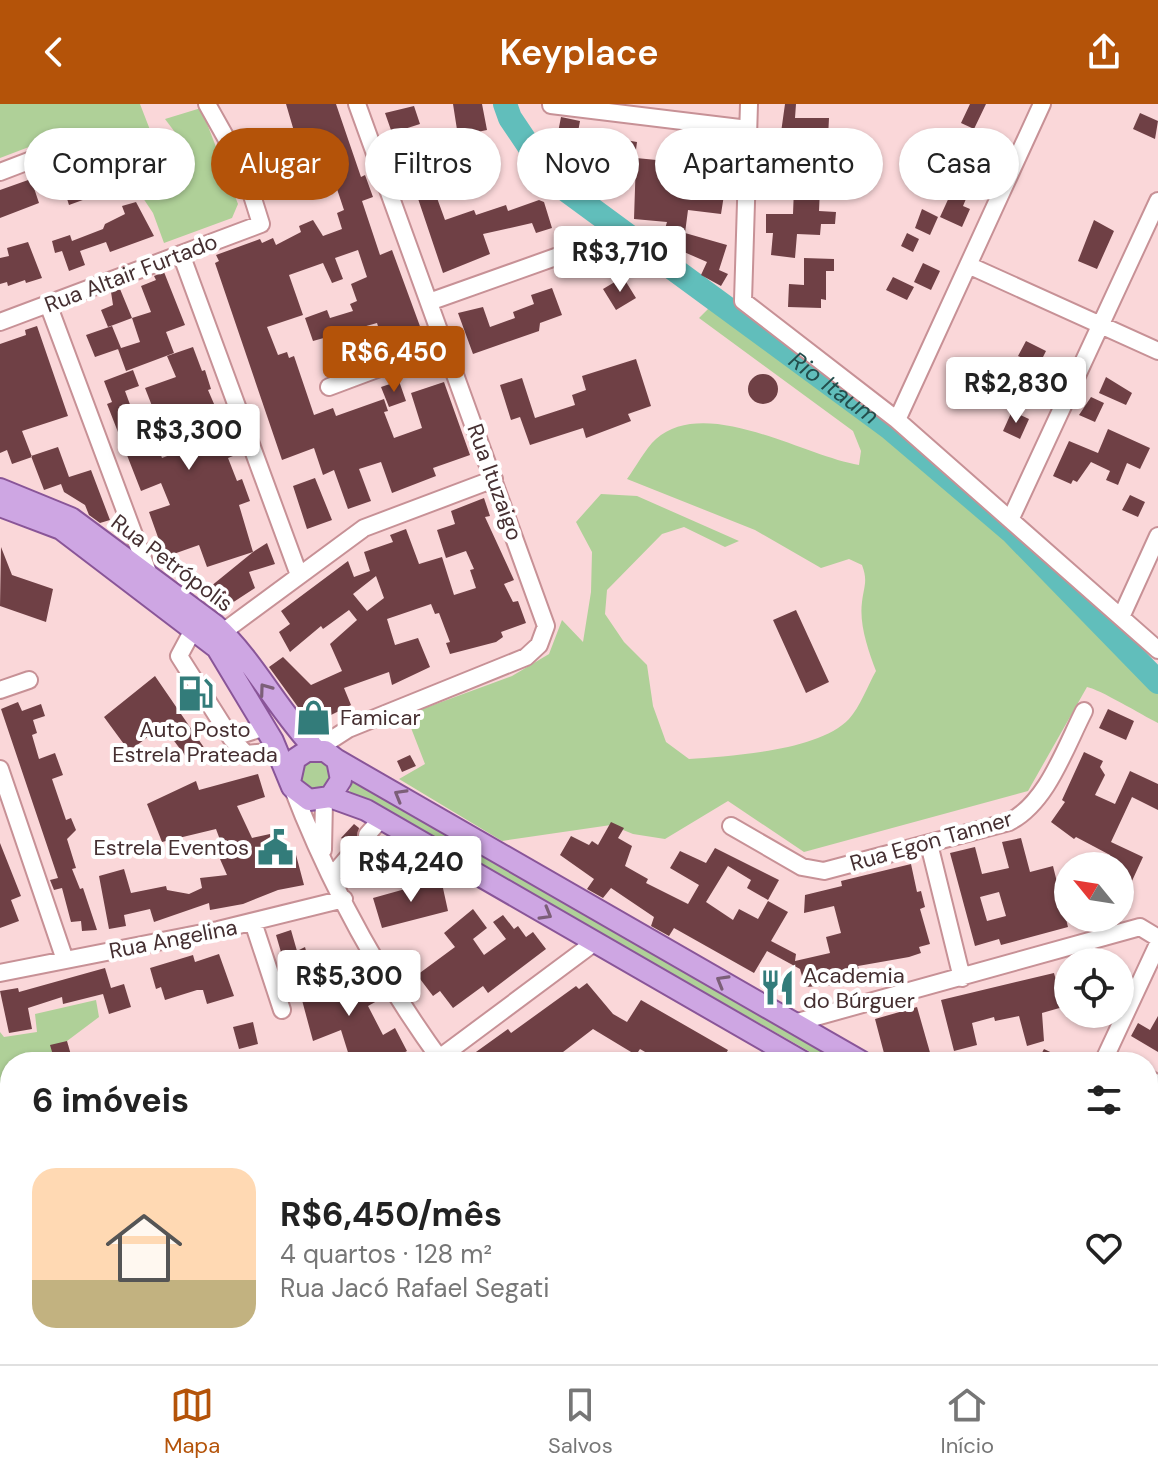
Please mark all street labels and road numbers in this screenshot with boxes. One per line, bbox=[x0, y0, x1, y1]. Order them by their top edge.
street label: Rua Altair Furtado bbox=[40, 227, 222, 319]
street label: Rua Ituzaigo bbox=[460, 420, 530, 544]
street label: Rua Petrópolis bbox=[105, 508, 239, 618]
street label: Rua Egon Tanner bbox=[846, 804, 1016, 878]
street label: Rua Angelina bbox=[106, 912, 240, 966]

